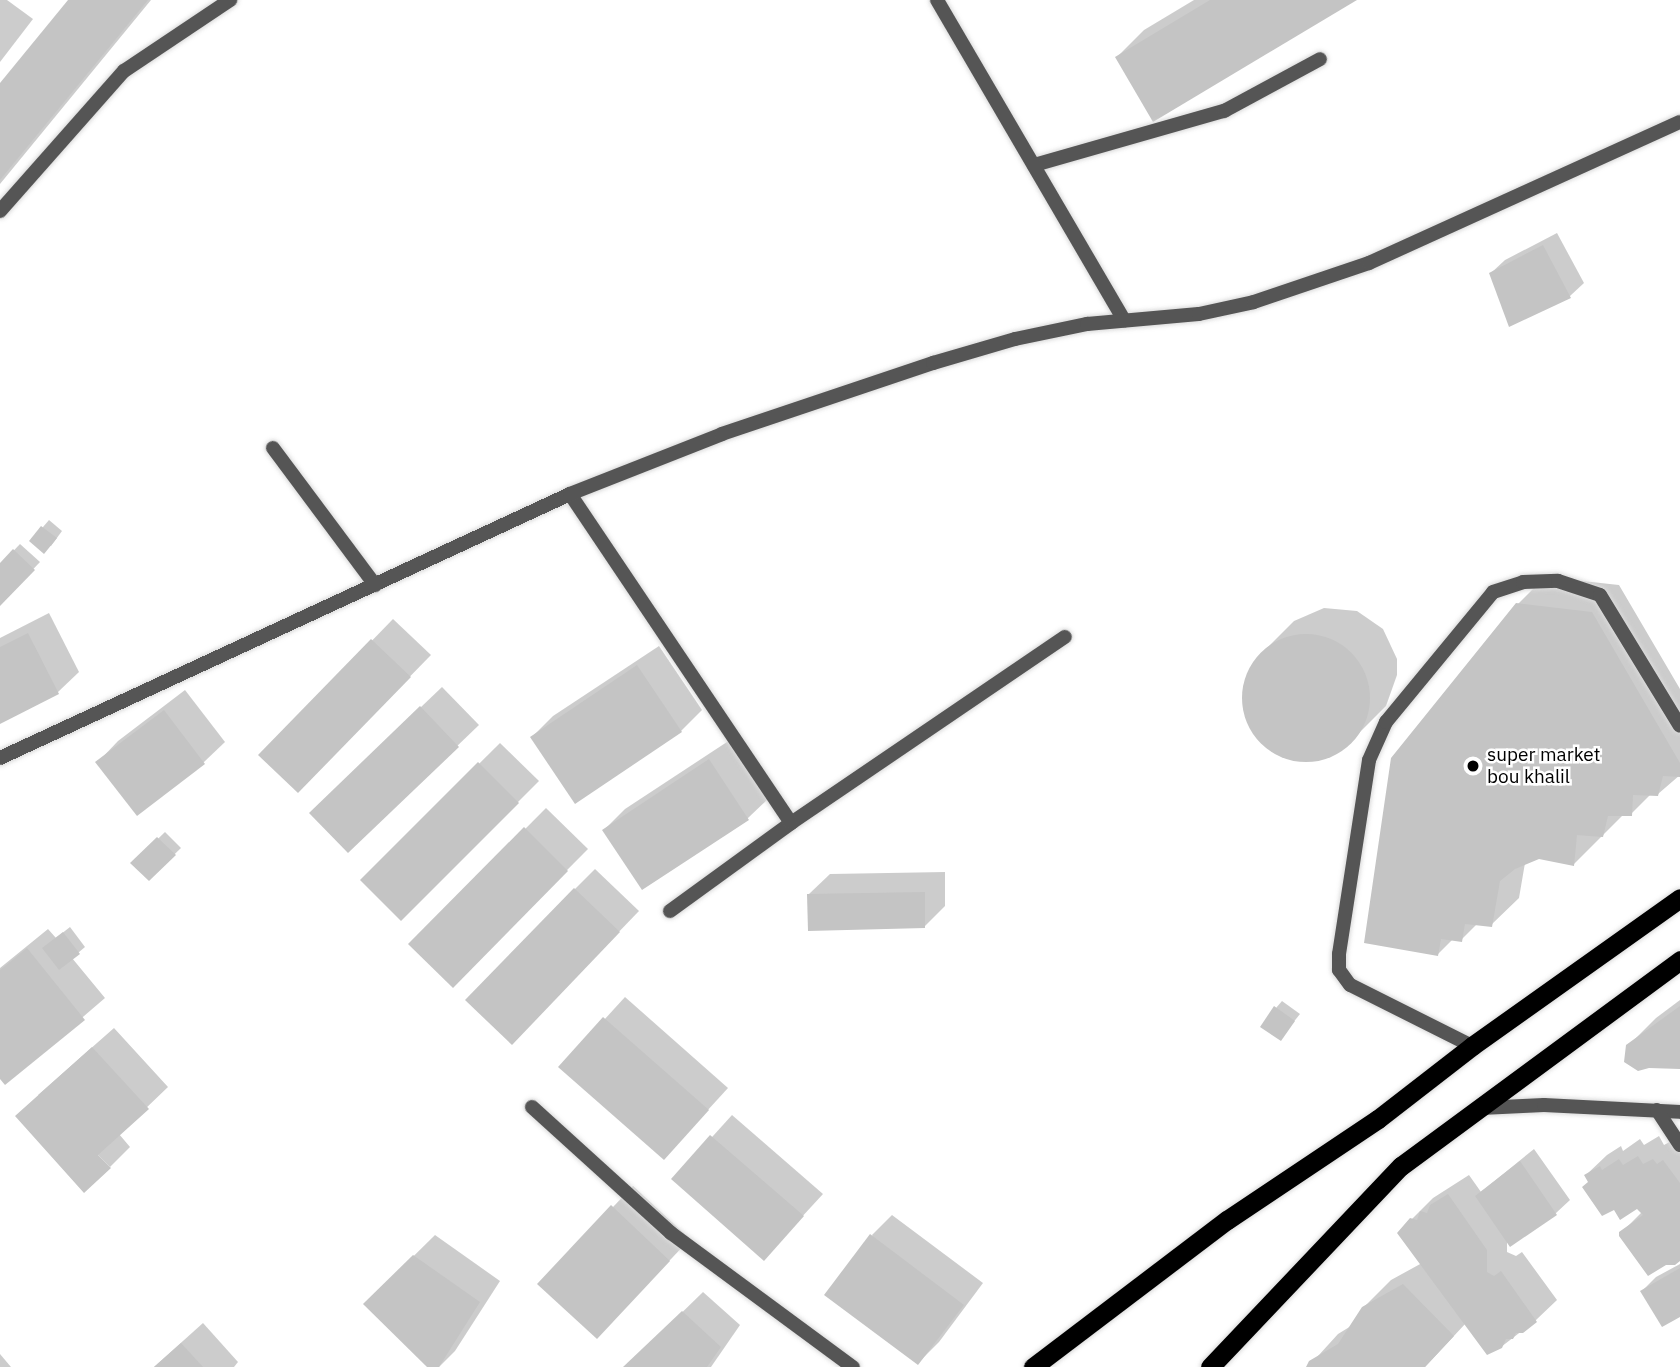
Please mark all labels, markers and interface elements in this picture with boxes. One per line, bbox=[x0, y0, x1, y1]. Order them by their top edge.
place label: super market bou khalil bbox=[1487, 744, 1600, 788]
marker: super market bou khalil bbox=[1465, 758, 1481, 774]

